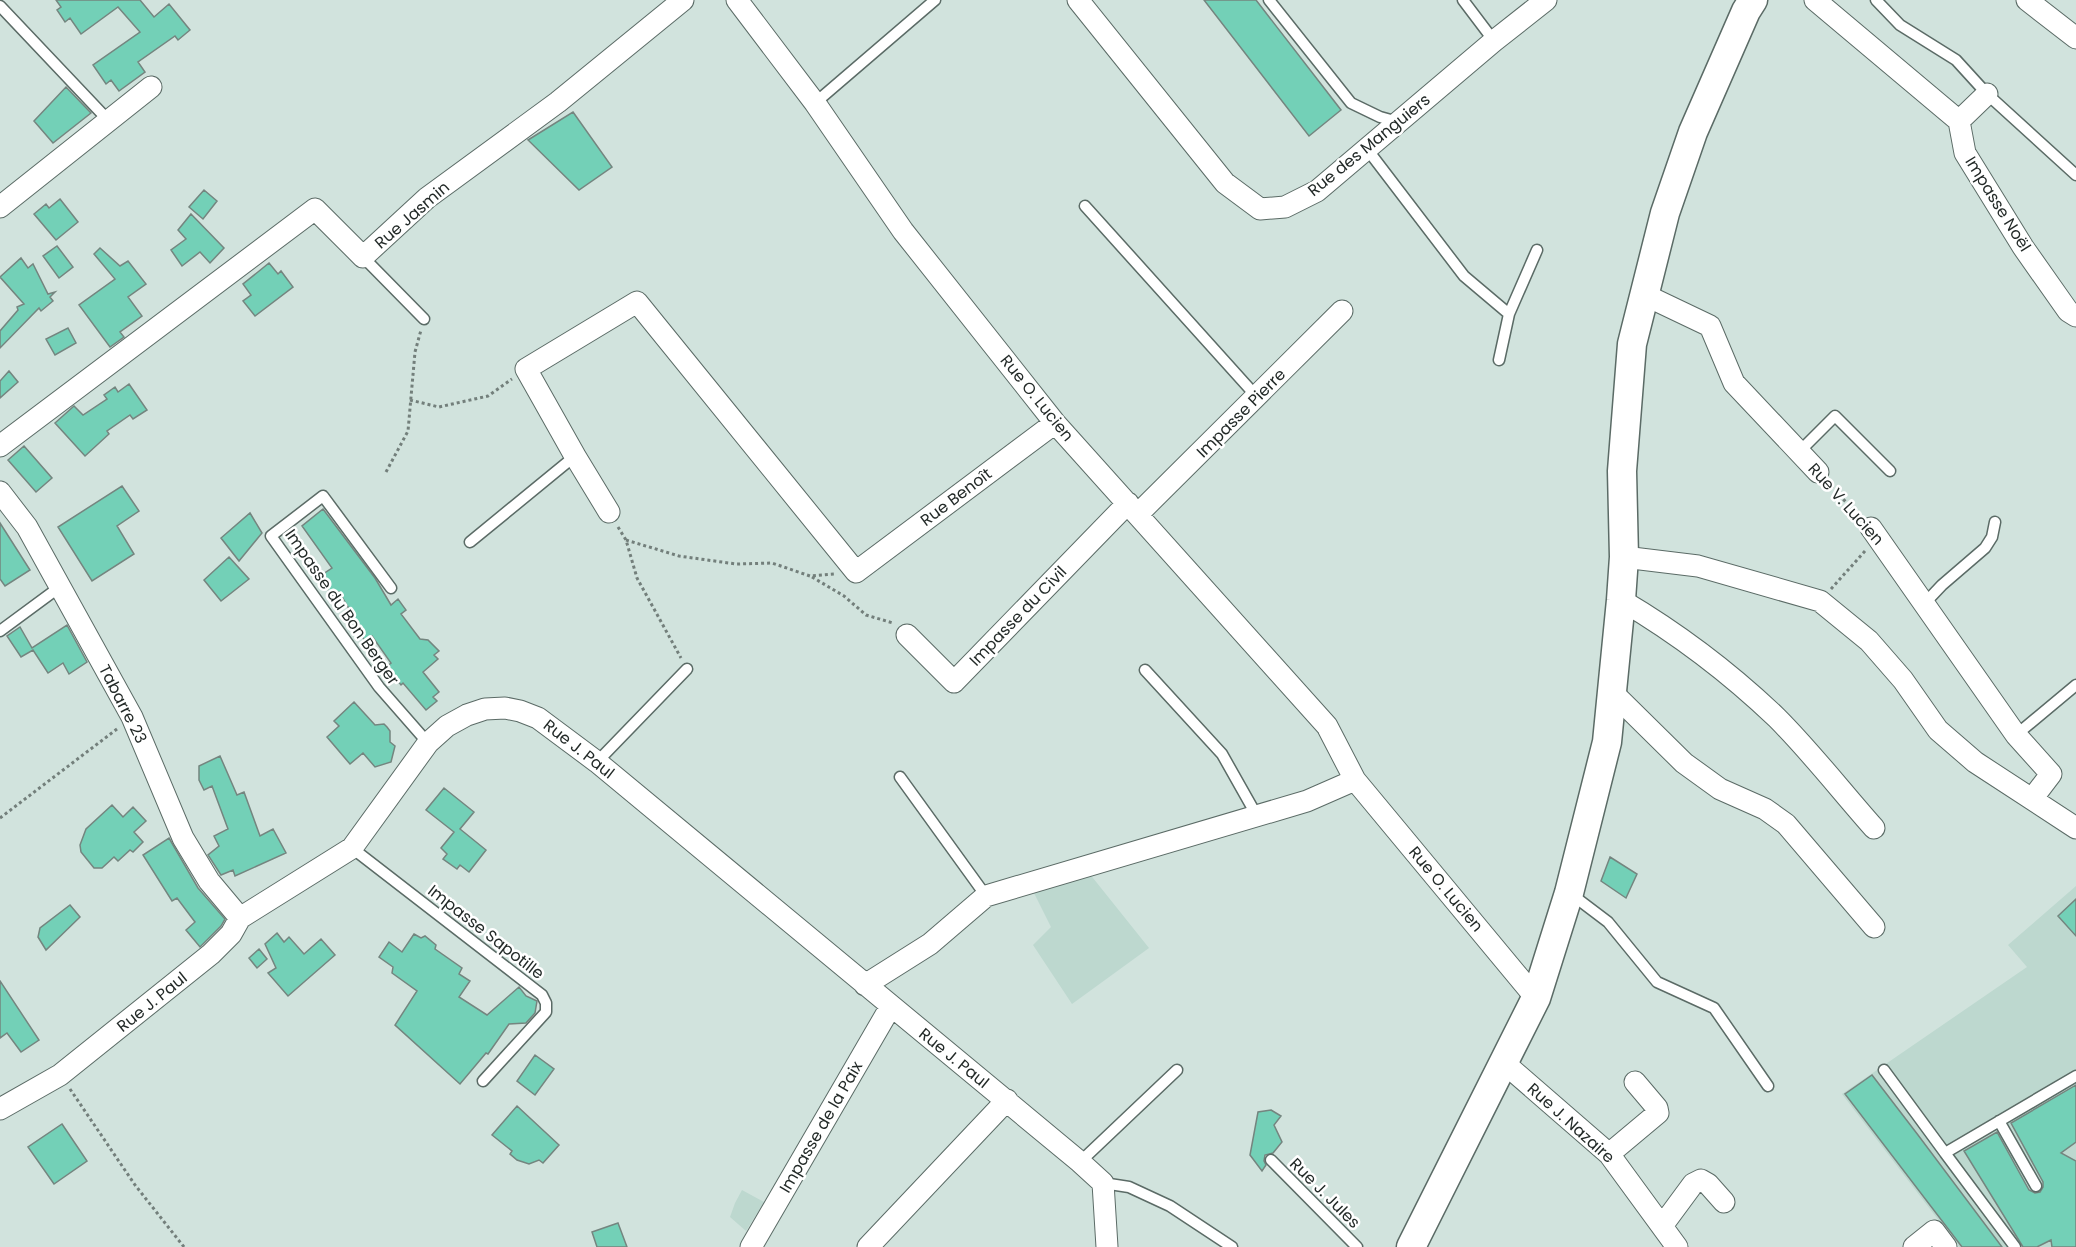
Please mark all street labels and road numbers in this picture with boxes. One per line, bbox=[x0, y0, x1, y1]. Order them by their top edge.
street label: Rue des Manguiers bbox=[1303, 88, 1435, 202]
street label: Impasse Noël bbox=[1960, 152, 2036, 256]
street label: Rue Jasmin bbox=[370, 176, 454, 254]
street label: Rue O. Lucien bbox=[995, 350, 1079, 446]
street label: Impasse Pierre bbox=[1191, 363, 1291, 463]
street label: Rue V. Lucien bbox=[1803, 458, 1889, 550]
street label: Rue Benoît bbox=[915, 462, 997, 532]
street label: Impasse du Bon Berger bbox=[279, 525, 405, 689]
street label: Impasse du Civil bbox=[964, 561, 1072, 671]
street label: Tabarre 23 bbox=[93, 661, 153, 747]
street label: Rue J. Paul bbox=[539, 714, 619, 784]
street label: Rue O. Lucien bbox=[1403, 841, 1489, 937]
street label: Impasse Sapotille bbox=[423, 879, 549, 985]
street label: Rue J. Paul bbox=[112, 966, 192, 1038]
street label: Rue J. Paul bbox=[914, 1022, 994, 1094]
street label: Impasse de la Paix bbox=[774, 1057, 868, 1197]
street label: Rue J. Nazaire bbox=[1522, 1078, 1620, 1168]
street label: Rue J. Jules bbox=[1285, 1153, 1365, 1233]

